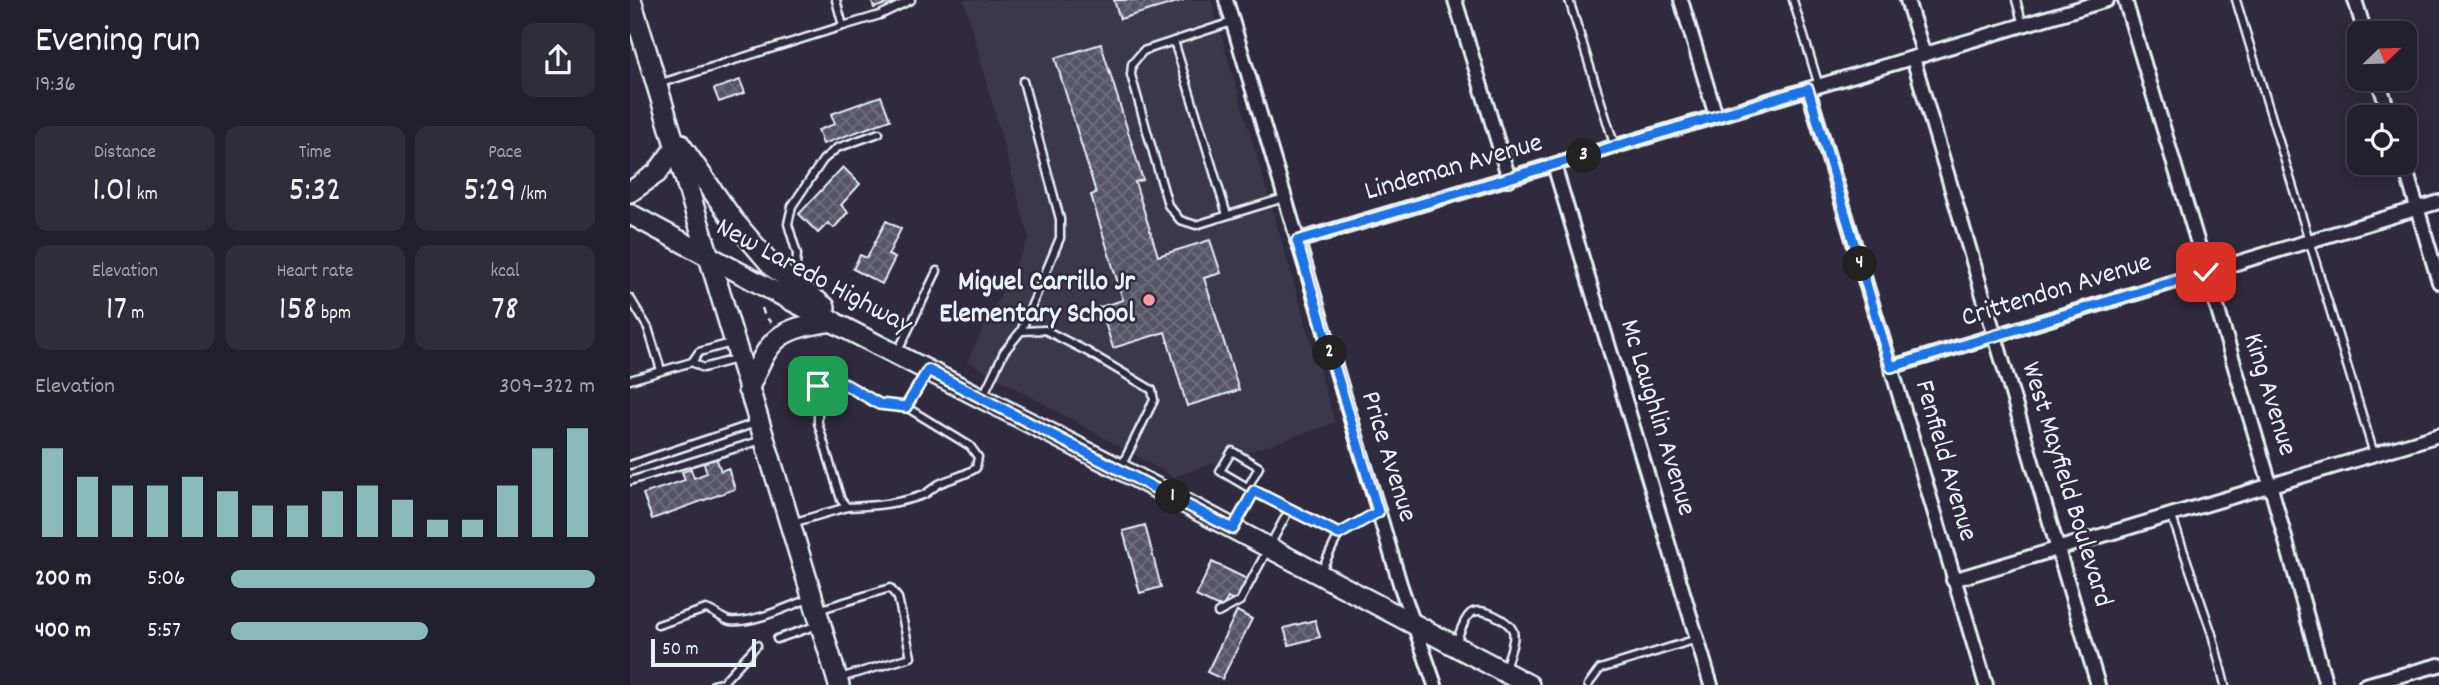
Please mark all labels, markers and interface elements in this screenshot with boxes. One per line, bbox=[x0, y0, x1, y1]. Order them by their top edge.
text: Evening run bbox=[35, 15, 200, 70]
north arrow bbox=[2347, 21, 2417, 91]
map controls bbox=[2347, 21, 2417, 175]
button: share bbox=[521, 23, 595, 97]
text: 19:36 bbox=[35, 69, 76, 102]
button: locate bbox=[2347, 105, 2417, 175]
street label: Lindeman Avenue bbox=[1360, 125, 1548, 213]
pin: 3 bbox=[1566, 138, 1602, 174]
text: Distance bbox=[94, 140, 156, 167]
text: Time bbox=[299, 140, 331, 167]
text: Pace bbox=[488, 140, 522, 167]
text: 3 bbox=[1579, 142, 1588, 169]
text: 1.01 bbox=[92, 167, 133, 217]
text: 5:32 bbox=[289, 167, 341, 217]
text: 5:29 bbox=[463, 167, 516, 217]
text: km bbox=[133, 182, 158, 209]
text: /km bbox=[516, 182, 547, 209]
street label: New Laredo Highway bbox=[708, 209, 919, 347]
pin bbox=[2176, 242, 2236, 302]
street label: Crittendon Avenue bbox=[1957, 244, 2157, 340]
pin: 4 bbox=[1842, 246, 1878, 282]
text: 4 bbox=[1856, 250, 1863, 277]
icon: check bbox=[2187, 253, 2225, 291]
text: Elevation bbox=[92, 259, 158, 286]
text: Heart rate bbox=[277, 259, 353, 286]
text: kcal bbox=[491, 259, 519, 286]
place label: Miguel Carrillo Jr Elementary School bbox=[939, 264, 1136, 336]
text: 17 bbox=[106, 286, 127, 336]
text: 158 bbox=[279, 286, 317, 336]
text: 78 bbox=[491, 286, 519, 336]
marker: Miguel Carrillo Jr Elementary School bbox=[1141, 292, 1157, 308]
text: m bbox=[127, 301, 144, 328]
text: bpm bbox=[317, 301, 351, 328]
street label: Mc Laughlin Avenue bbox=[1607, 315, 1705, 521]
street label: King Avenue bbox=[2230, 329, 2306, 461]
pin: 2 bbox=[1312, 336, 1348, 370]
text: 2 bbox=[1325, 339, 1334, 366]
pin bbox=[788, 356, 848, 416]
street label: West Mayfield Boulevard bbox=[2009, 358, 2121, 612]
icon: arrive bbox=[799, 367, 837, 405]
text: Elevation bbox=[35, 371, 115, 404]
text: 309–322 m bbox=[499, 371, 595, 404]
street label: Fenfield Avenue bbox=[1902, 376, 1986, 546]
street label: Price Avenue bbox=[1348, 387, 1426, 527]
pin: 1 bbox=[1156, 480, 1190, 514]
text: 1 bbox=[1170, 483, 1175, 510]
text: 200 m bbox=[35, 563, 91, 596]
text: 5:06 bbox=[147, 563, 185, 596]
text: 400 m bbox=[35, 615, 91, 648]
text: 5:57 bbox=[147, 615, 181, 648]
scale bar bbox=[651, 636, 756, 668]
text: 50 m bbox=[662, 637, 699, 664]

